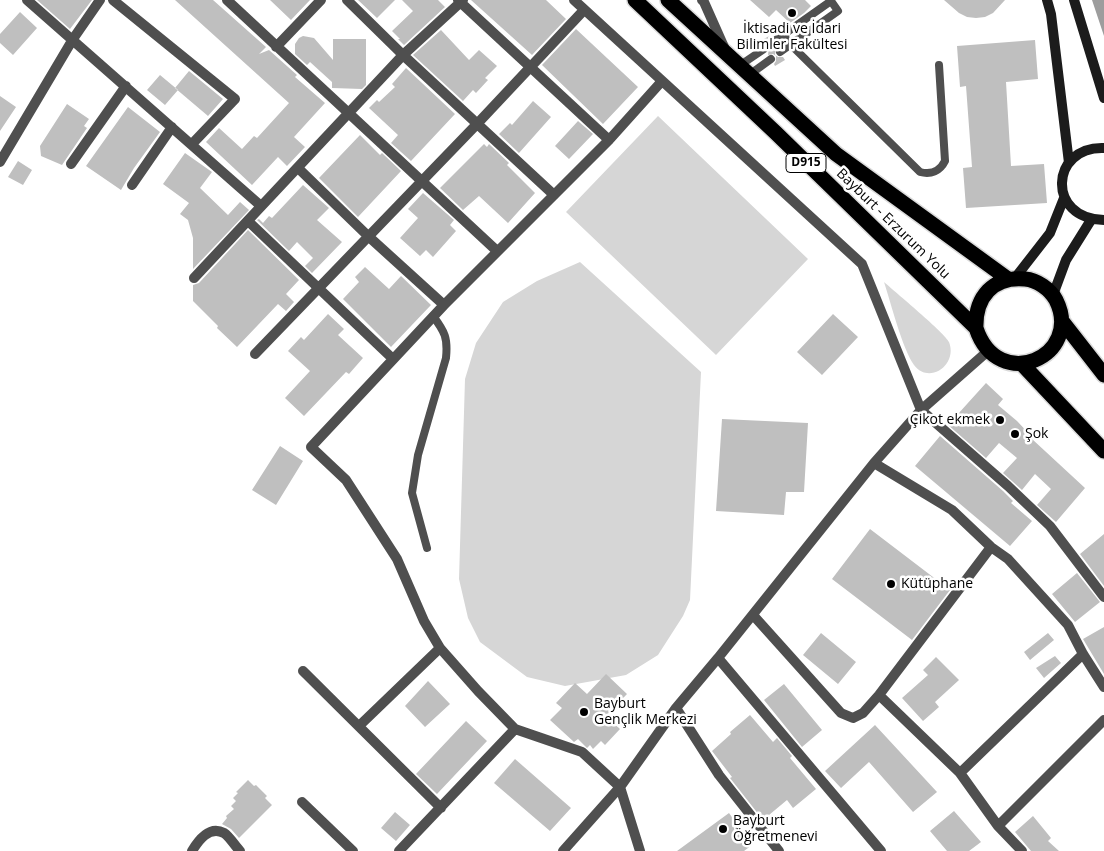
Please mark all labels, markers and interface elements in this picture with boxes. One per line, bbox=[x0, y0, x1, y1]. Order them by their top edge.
marker: İktisadi ve İdari Bilimler Fakültesi bbox=[786, 7, 798, 19]
place label: İktisadi ve İdari Bilimler Fakültesi bbox=[737, 21, 847, 54]
road number: D915 bbox=[786, 154, 826, 172]
street label: Bayburt - Erzurum Yolu bbox=[833, 165, 953, 283]
place label: Çikot ekmek bbox=[910, 412, 990, 428]
marker: Çikot ekmek bbox=[994, 414, 1006, 426]
place label: Şok bbox=[1025, 426, 1048, 442]
marker: Şok bbox=[1009, 428, 1021, 440]
place label: Kütüphane bbox=[901, 576, 973, 592]
marker: Kütüphane bbox=[885, 578, 897, 590]
place label: Bayburt Gençlik Merkezi bbox=[594, 696, 697, 729]
marker: Bayburt Gençlik Merkezi bbox=[578, 706, 590, 718]
place label: Bayburt Öğretmenevi bbox=[733, 813, 818, 846]
marker: Bayburt Öğretmenevi bbox=[717, 823, 729, 835]

